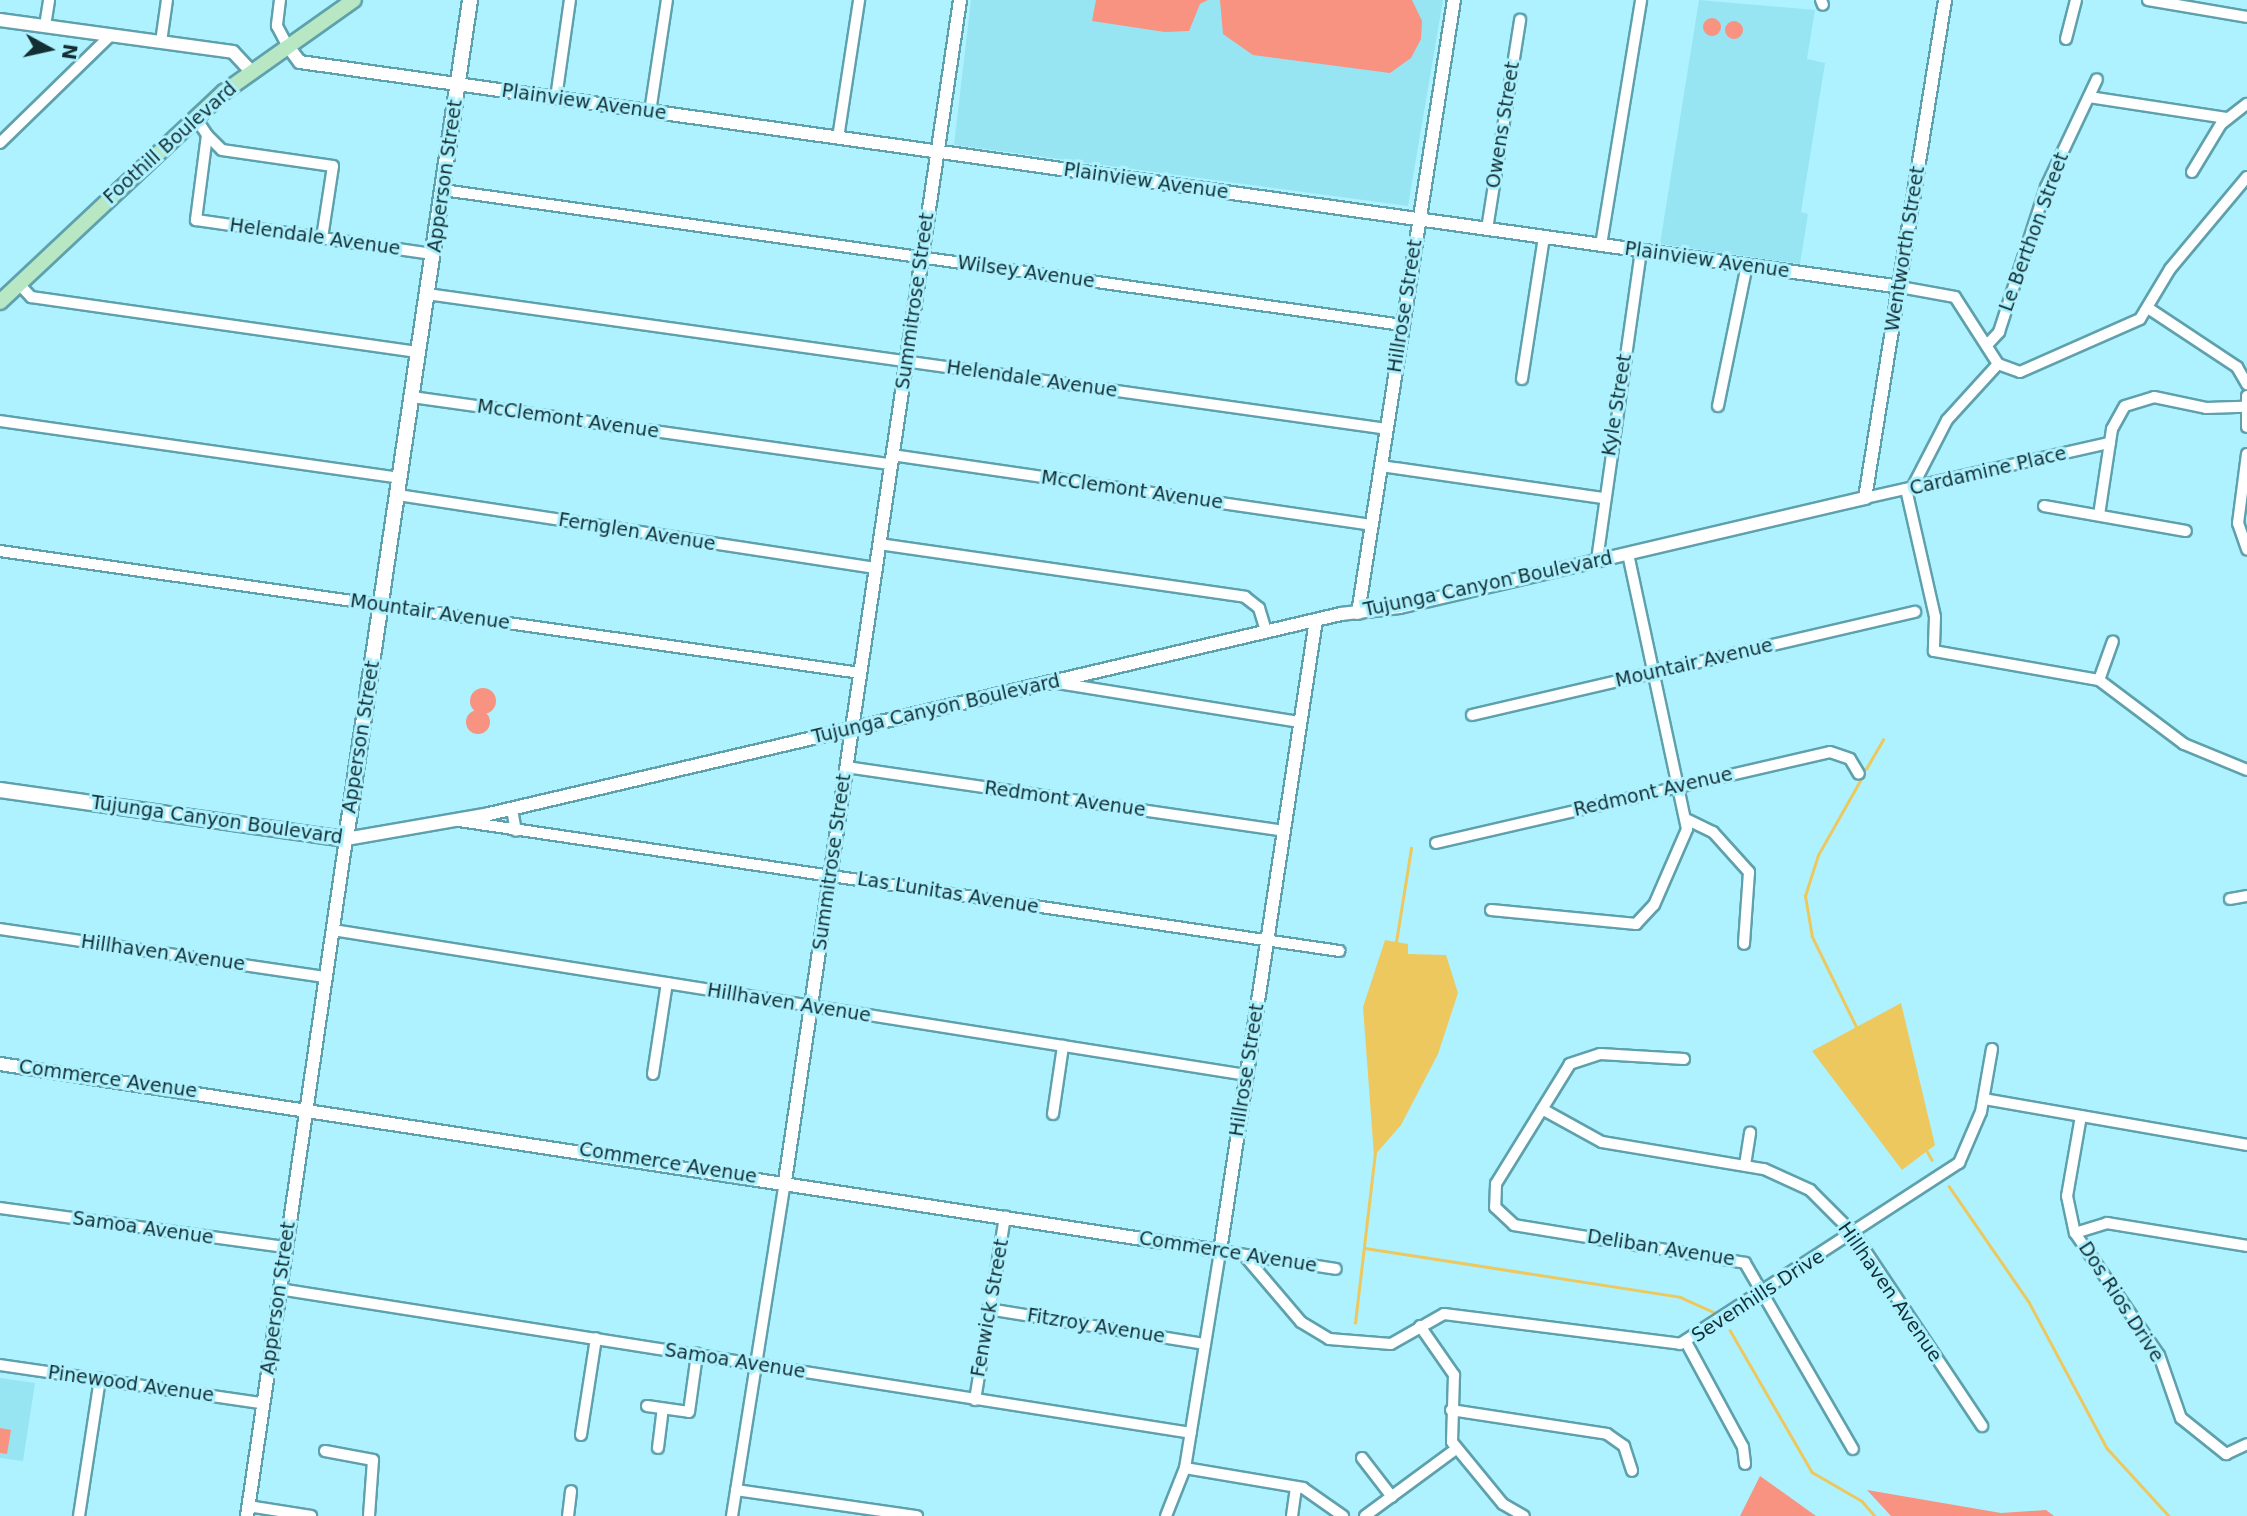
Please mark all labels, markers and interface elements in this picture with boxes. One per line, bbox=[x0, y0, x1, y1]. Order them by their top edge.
north arrow bbox=[14, 14, 84, 84]
text: N bbox=[58, 43, 82, 61]
street label: Owens Street bbox=[1482, 60, 1524, 190]
street label: Foothill Boulevard bbox=[99, 77, 241, 209]
street label: Plainview Avenue bbox=[500, 79, 668, 125]
street label: Apperson Street bbox=[423, 98, 467, 254]
street label: Le Berthon Street bbox=[1995, 149, 2073, 315]
street label: Plainview Avenue bbox=[1062, 158, 1230, 204]
street label: Wentworth Street bbox=[1881, 165, 1929, 333]
street label: Summitrose Street bbox=[891, 211, 939, 391]
street label: Helendale Avenue bbox=[228, 214, 402, 260]
street label: Plainview Avenue bbox=[1623, 237, 1791, 283]
street label: Hillrose Street bbox=[1383, 238, 1427, 374]
street label: Wilsey Avenue bbox=[956, 251, 1096, 293]
street label: Kyle Street bbox=[1598, 352, 1636, 458]
street label: Helendale Avenue bbox=[945, 356, 1119, 402]
street label: McClemont Avenue bbox=[476, 395, 660, 443]
street label: Cardamine Place bbox=[1907, 442, 2069, 500]
street label: McClemont Avenue bbox=[1040, 466, 1224, 514]
street label: Fernglen Avenue bbox=[557, 508, 717, 556]
street label: Tujunga Canyon Boulevard bbox=[1361, 546, 1615, 622]
street label: Mountair Avenue bbox=[349, 590, 511, 634]
street label: Mountair Avenue bbox=[1613, 634, 1775, 692]
street label: Apperson Street bbox=[338, 659, 384, 815]
street label: Tujunga Canyon Boulevard bbox=[810, 669, 1062, 749]
street label: Redmont Avenue bbox=[1571, 763, 1735, 821]
street label: Summitrose Street bbox=[808, 772, 856, 952]
street label: Redmont Avenue bbox=[983, 776, 1147, 822]
street label: Tujunga Canyon Boulevard bbox=[90, 791, 344, 849]
street label: Las Lunitas Avenue bbox=[856, 867, 1040, 919]
street label: Hillhaven Avenue bbox=[80, 930, 246, 976]
street label: Hillhaven Avenue bbox=[706, 979, 872, 1027]
street label: Hillrose Street bbox=[1225, 1002, 1269, 1138]
street label: Commerce Avenue bbox=[17, 1055, 199, 1103]
street label: Commerce Avenue bbox=[577, 1138, 759, 1188]
street label: Samoa Avenue bbox=[71, 1207, 215, 1249]
street label: Hillhaven Avenue bbox=[1833, 1218, 1947, 1366]
street label: Apperson Street bbox=[256, 1220, 300, 1376]
street label: Deliban Avenue bbox=[1586, 1225, 1736, 1271]
street label: Commerce Avenue bbox=[1137, 1227, 1319, 1277]
street label: Fenwick Street bbox=[967, 1237, 1013, 1379]
street label: Dos Rios Drive bbox=[2074, 1238, 2168, 1366]
street label: Sevenhills Drive bbox=[1688, 1245, 1828, 1347]
street label: Fitzroy Avenue bbox=[1026, 1304, 1166, 1348]
street label: Samoa Avenue bbox=[663, 1339, 807, 1383]
street label: Pinewood Avenue bbox=[46, 1361, 216, 1407]

